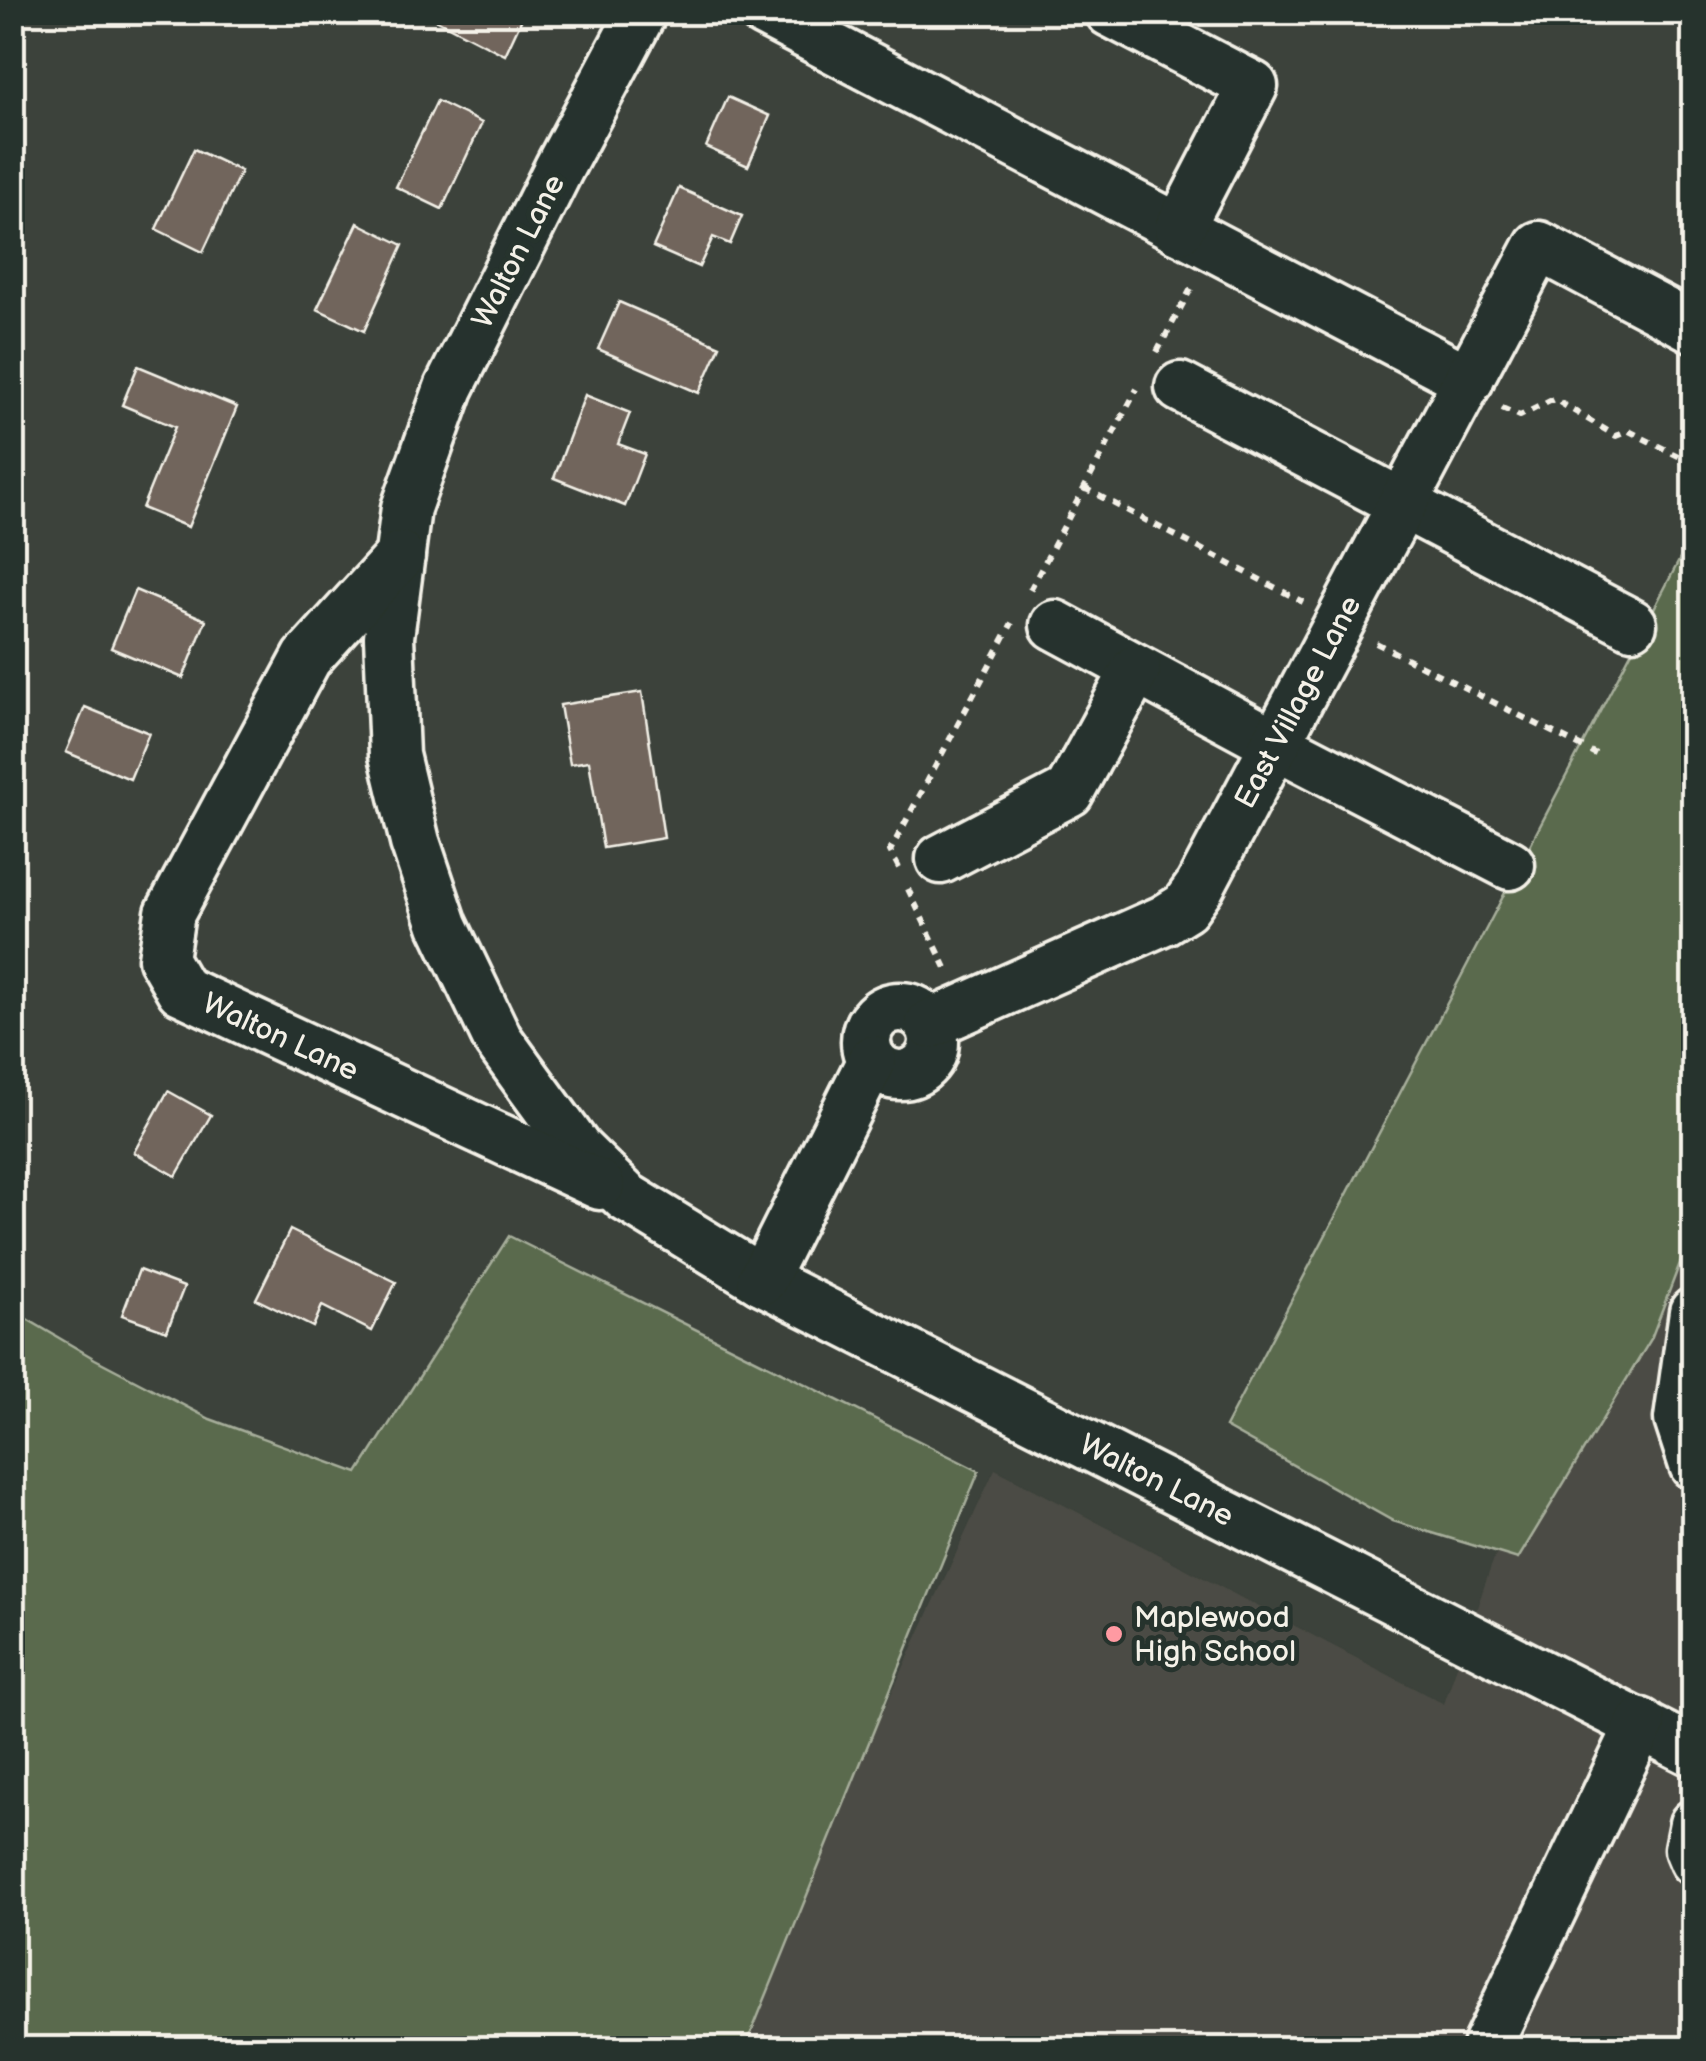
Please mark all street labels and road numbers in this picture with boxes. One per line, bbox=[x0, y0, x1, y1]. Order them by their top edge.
street label: Walton Lane bbox=[465, 169, 573, 334]
street label: East Village Lane bbox=[1228, 590, 1369, 815]
street label: Walton Lane bbox=[197, 986, 364, 1089]
street label: Walton Lane bbox=[1073, 1427, 1239, 1535]

